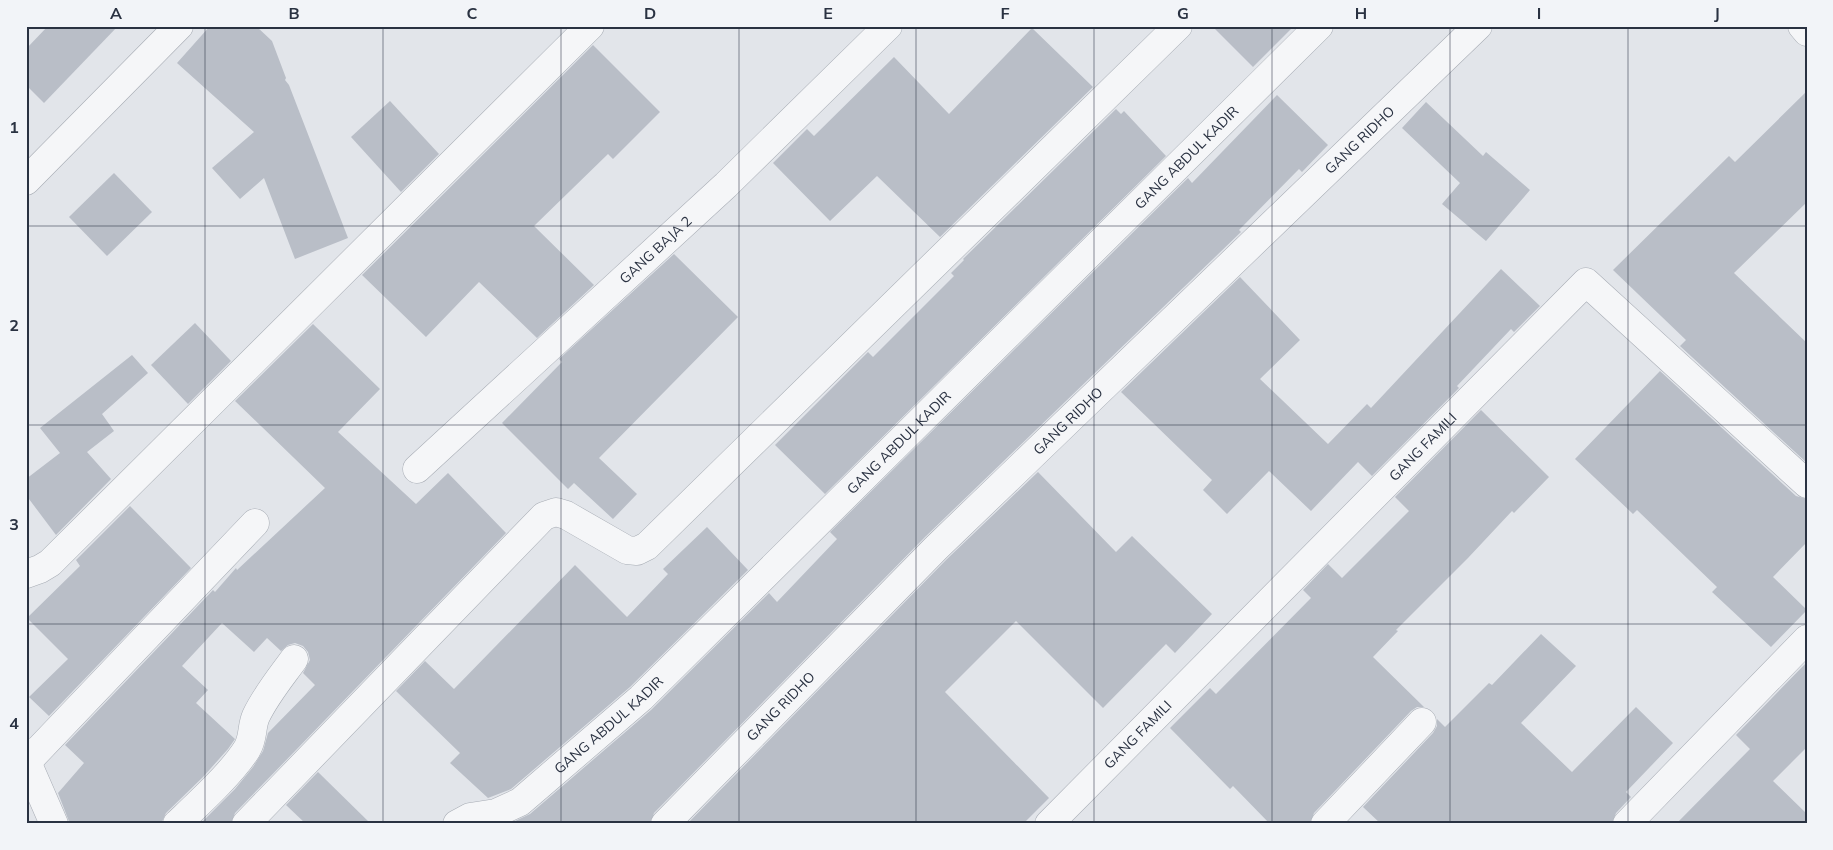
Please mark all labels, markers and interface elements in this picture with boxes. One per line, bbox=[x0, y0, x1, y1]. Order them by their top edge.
text: A bbox=[110, 3, 122, 23]
text: B bbox=[288, 3, 300, 23]
text: C bbox=[467, 3, 478, 23]
text: D bbox=[644, 3, 656, 23]
text: E bbox=[823, 3, 833, 23]
text: F bbox=[1000, 3, 1010, 23]
text: G bbox=[1177, 3, 1189, 23]
text: H bbox=[1355, 3, 1367, 23]
text: I bbox=[1537, 3, 1541, 23]
text: J bbox=[1714, 3, 1720, 23]
street label: GANG ABDUL KADIR bbox=[1131, 102, 1242, 213]
street label: GANG RIDHO bbox=[1321, 102, 1398, 178]
text: 1 bbox=[9, 117, 19, 137]
street label: GANG BAJA 2 bbox=[616, 212, 695, 287]
text: 2 bbox=[9, 315, 19, 335]
street label: GANG RIDHO bbox=[1029, 383, 1107, 459]
street label: GANG ABDUL KADIR bbox=[843, 387, 955, 498]
street label: GANG FAMILI bbox=[1385, 409, 1461, 485]
text: 3 bbox=[9, 514, 19, 534]
street label: GANG RIDHO bbox=[743, 668, 819, 745]
street label: GANG ABDUL KADIR bbox=[550, 672, 667, 778]
street label: GANG FAMILI bbox=[1100, 696, 1175, 773]
text: 4 bbox=[9, 713, 19, 733]

